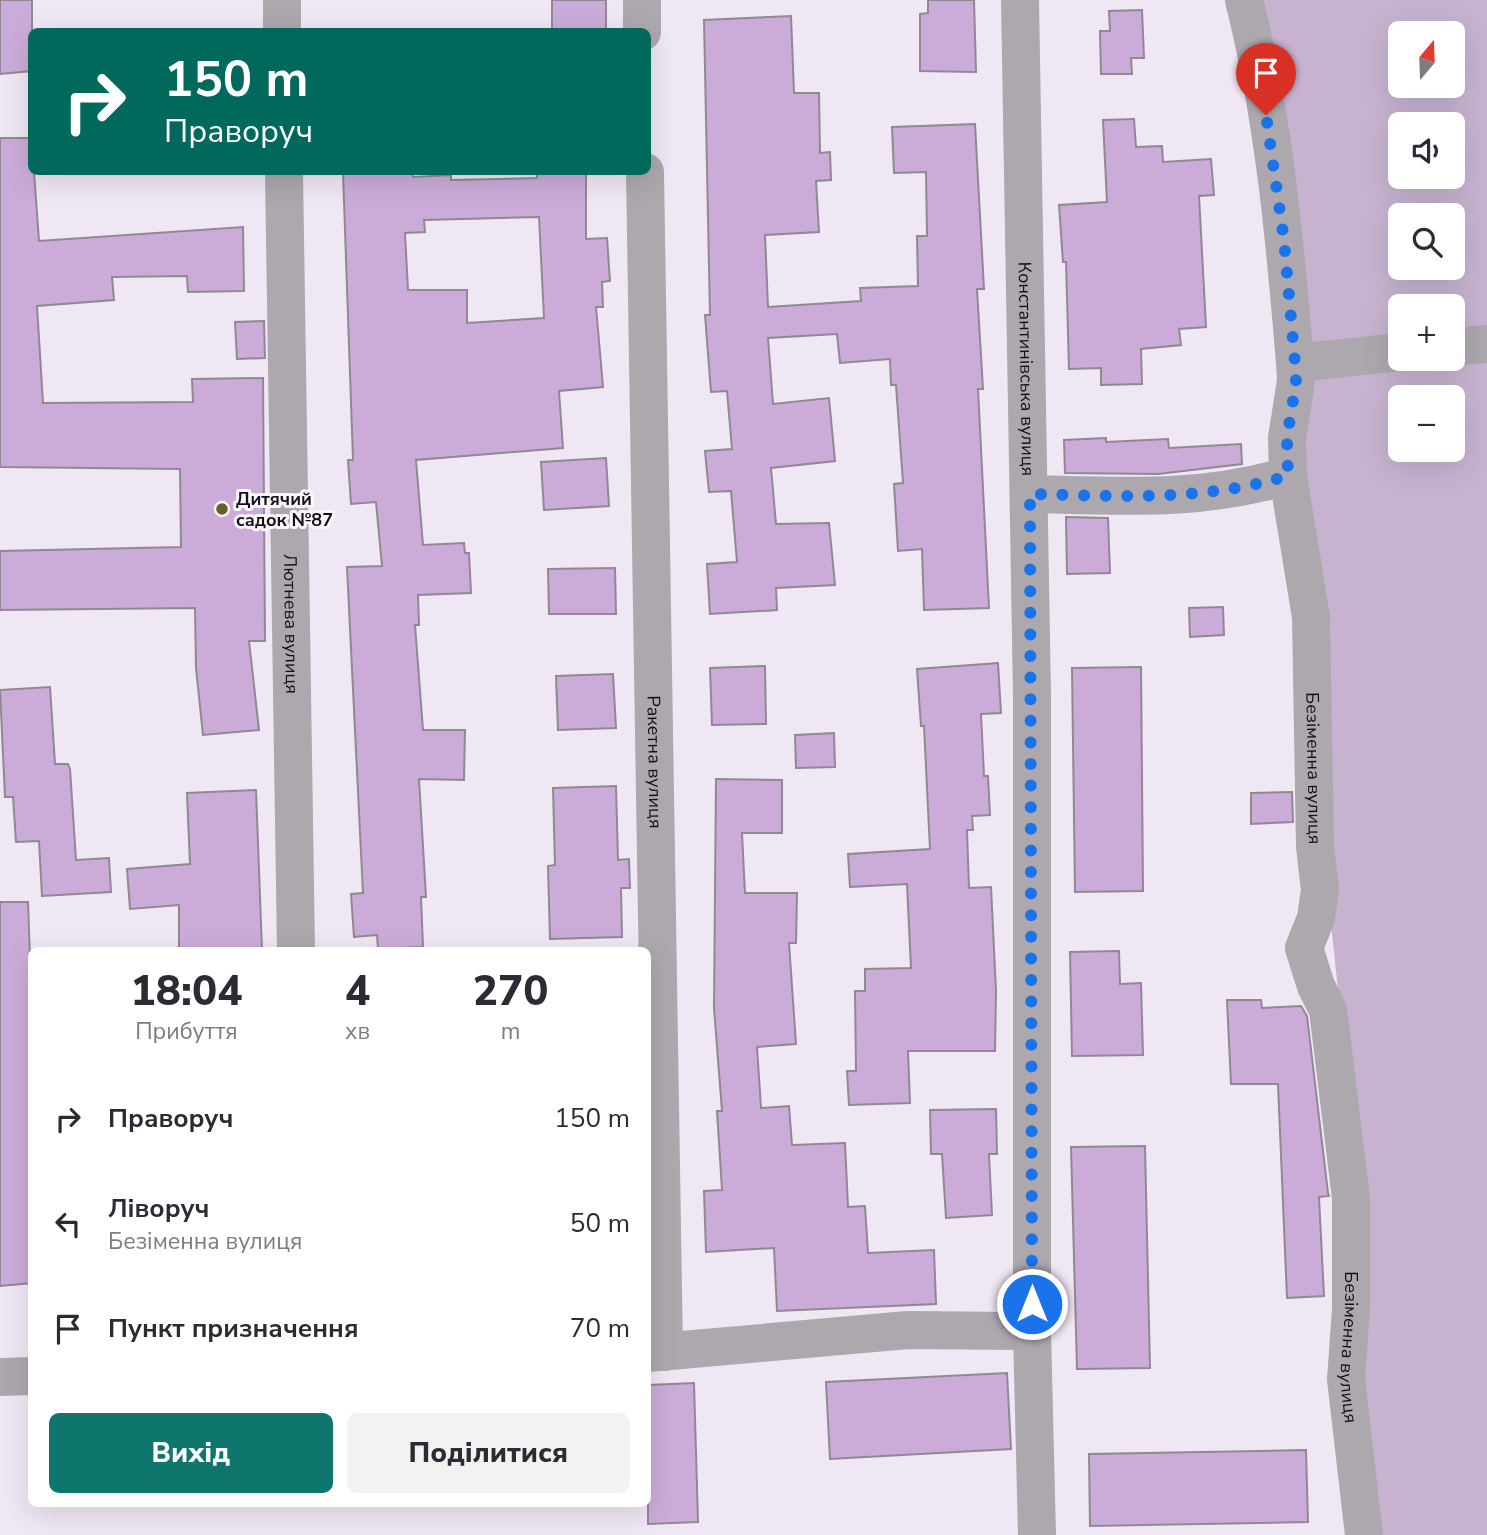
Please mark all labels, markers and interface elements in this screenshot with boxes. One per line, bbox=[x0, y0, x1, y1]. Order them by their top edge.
north arrow bbox=[1388, 21, 1465, 98]
map controls bbox=[1388, 21, 1465, 462]
pin bbox=[1236, 43, 1296, 115]
text: 150 m bbox=[164, 46, 308, 113]
icon: arrive bbox=[1247, 54, 1285, 92]
icon: right bbox=[49, 56, 140, 147]
text: Праворуч bbox=[164, 110, 313, 153]
button: sound bbox=[1388, 112, 1465, 189]
button: search bbox=[1388, 203, 1465, 280]
street label: Константинівська вулиця bbox=[1013, 262, 1040, 476]
button: + bbox=[1388, 294, 1465, 371]
button: − bbox=[1388, 385, 1465, 462]
place label: Дитячий садок №87 bbox=[236, 487, 333, 532]
marker: Дитячий садок №87 bbox=[214, 501, 230, 517]
street label: Лютнева вулиця bbox=[278, 554, 304, 694]
street label: Безіменна вулиця bbox=[1300, 692, 1327, 845]
street label: Ракетна вулиця bbox=[641, 695, 668, 829]
text: 18:04 bbox=[131, 963, 242, 1020]
text: 4 bbox=[345, 963, 370, 1020]
text: 270 bbox=[473, 963, 548, 1020]
text: Прибуття bbox=[135, 1016, 238, 1047]
text: хв bbox=[345, 1016, 370, 1047]
text: m bbox=[501, 1016, 520, 1047]
icon: right bbox=[49, 1100, 87, 1138]
text: Праворуч bbox=[108, 1101, 233, 1136]
text: 150 m bbox=[554, 1101, 630, 1136]
text: Ліворуч bbox=[108, 1191, 209, 1226]
icon: left bbox=[49, 1205, 87, 1243]
text: 50 m bbox=[570, 1206, 630, 1241]
text: Безіменна вулиця bbox=[108, 1226, 302, 1257]
position arrow bbox=[995, 1267, 1069, 1341]
street label: Безіменна вулиця bbox=[1334, 1271, 1363, 1424]
icon: arrive bbox=[49, 1310, 87, 1348]
text: Пункт призначення bbox=[108, 1311, 359, 1346]
text: 70 m bbox=[570, 1311, 630, 1346]
button: Вихід bbox=[49, 1413, 333, 1493]
button: Поділитися bbox=[347, 1413, 630, 1493]

